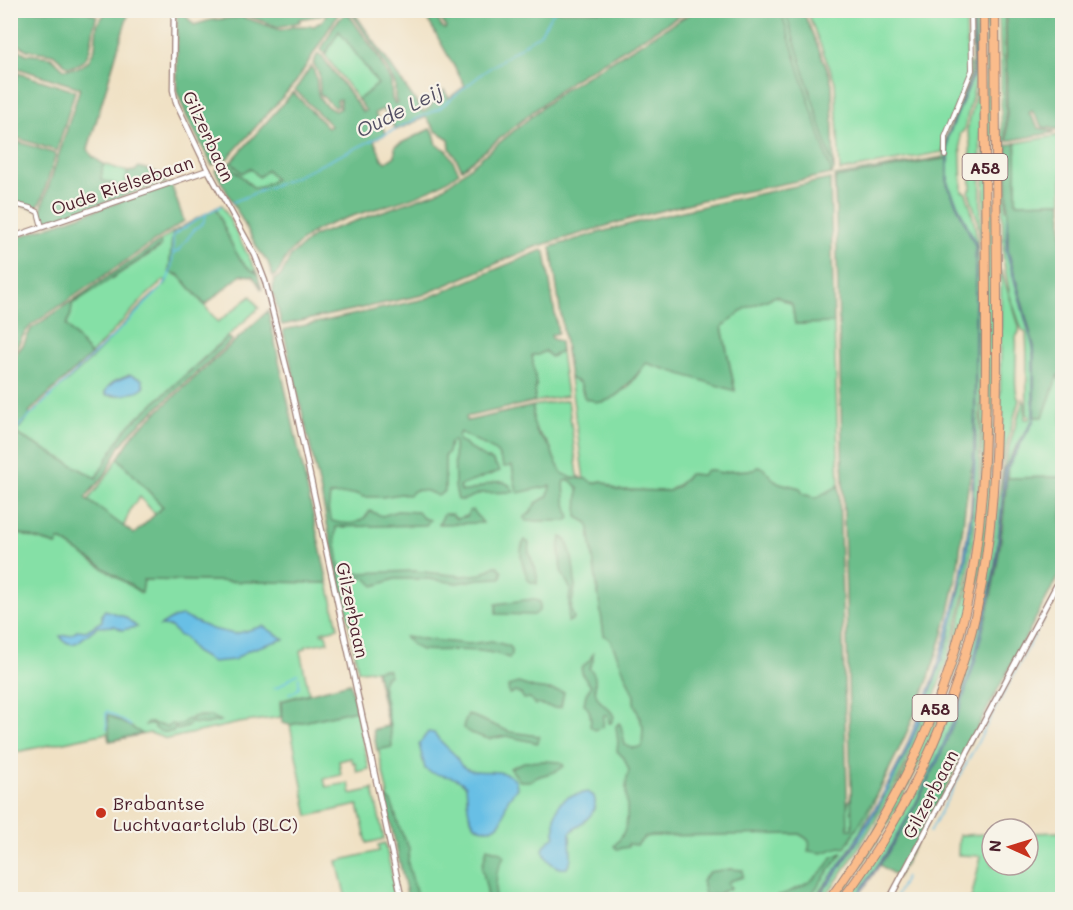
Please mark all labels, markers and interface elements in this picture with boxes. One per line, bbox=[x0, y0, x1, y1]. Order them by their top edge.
water label: Oude Leij bbox=[351, 77, 447, 143]
street label: Gilzerbaan bbox=[178, 87, 240, 185]
street label: Oude Rielsebaan bbox=[48, 149, 196, 221]
road number: A58 bbox=[962, 154, 1008, 180]
street label: Gilzerbaan bbox=[331, 560, 375, 660]
road number: A58 bbox=[912, 695, 958, 721]
street label: Gilzerbaan bbox=[897, 745, 963, 843]
place label: Brabantse Luchtvaartclub (BLC) bbox=[113, 791, 298, 836]
marker: Brabantse Luchtvaartclub (BLC) bbox=[94, 806, 108, 820]
north arrow bbox=[980, 817, 1040, 877]
text: N bbox=[984, 839, 1005, 853]

